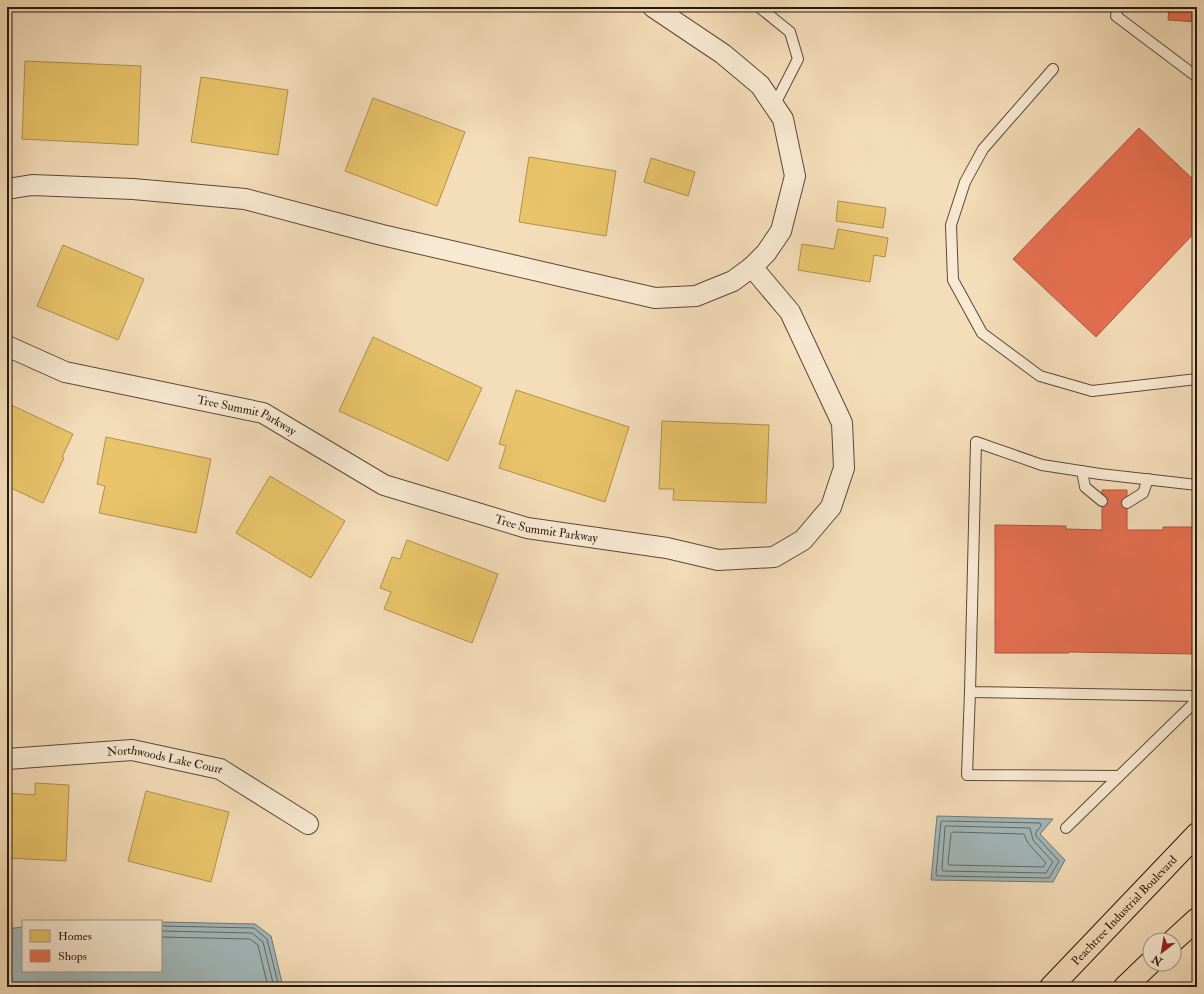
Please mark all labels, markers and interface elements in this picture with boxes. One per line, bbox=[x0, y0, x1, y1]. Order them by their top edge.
street label: Tree Summit Parkway bbox=[196, 392, 300, 439]
street label: Tree Summit Parkway bbox=[493, 511, 600, 546]
street label: Northwoods Lake Court bbox=[106, 743, 226, 777]
street label: Peachtree Industrial Boulevard bbox=[1068, 852, 1180, 968]
legend bbox=[22, 920, 162, 972]
text: Homes bbox=[58, 929, 92, 944]
north arrow bbox=[1142, 932, 1182, 972]
text: Shops bbox=[58, 949, 87, 964]
text: N bbox=[1149, 951, 1166, 969]

